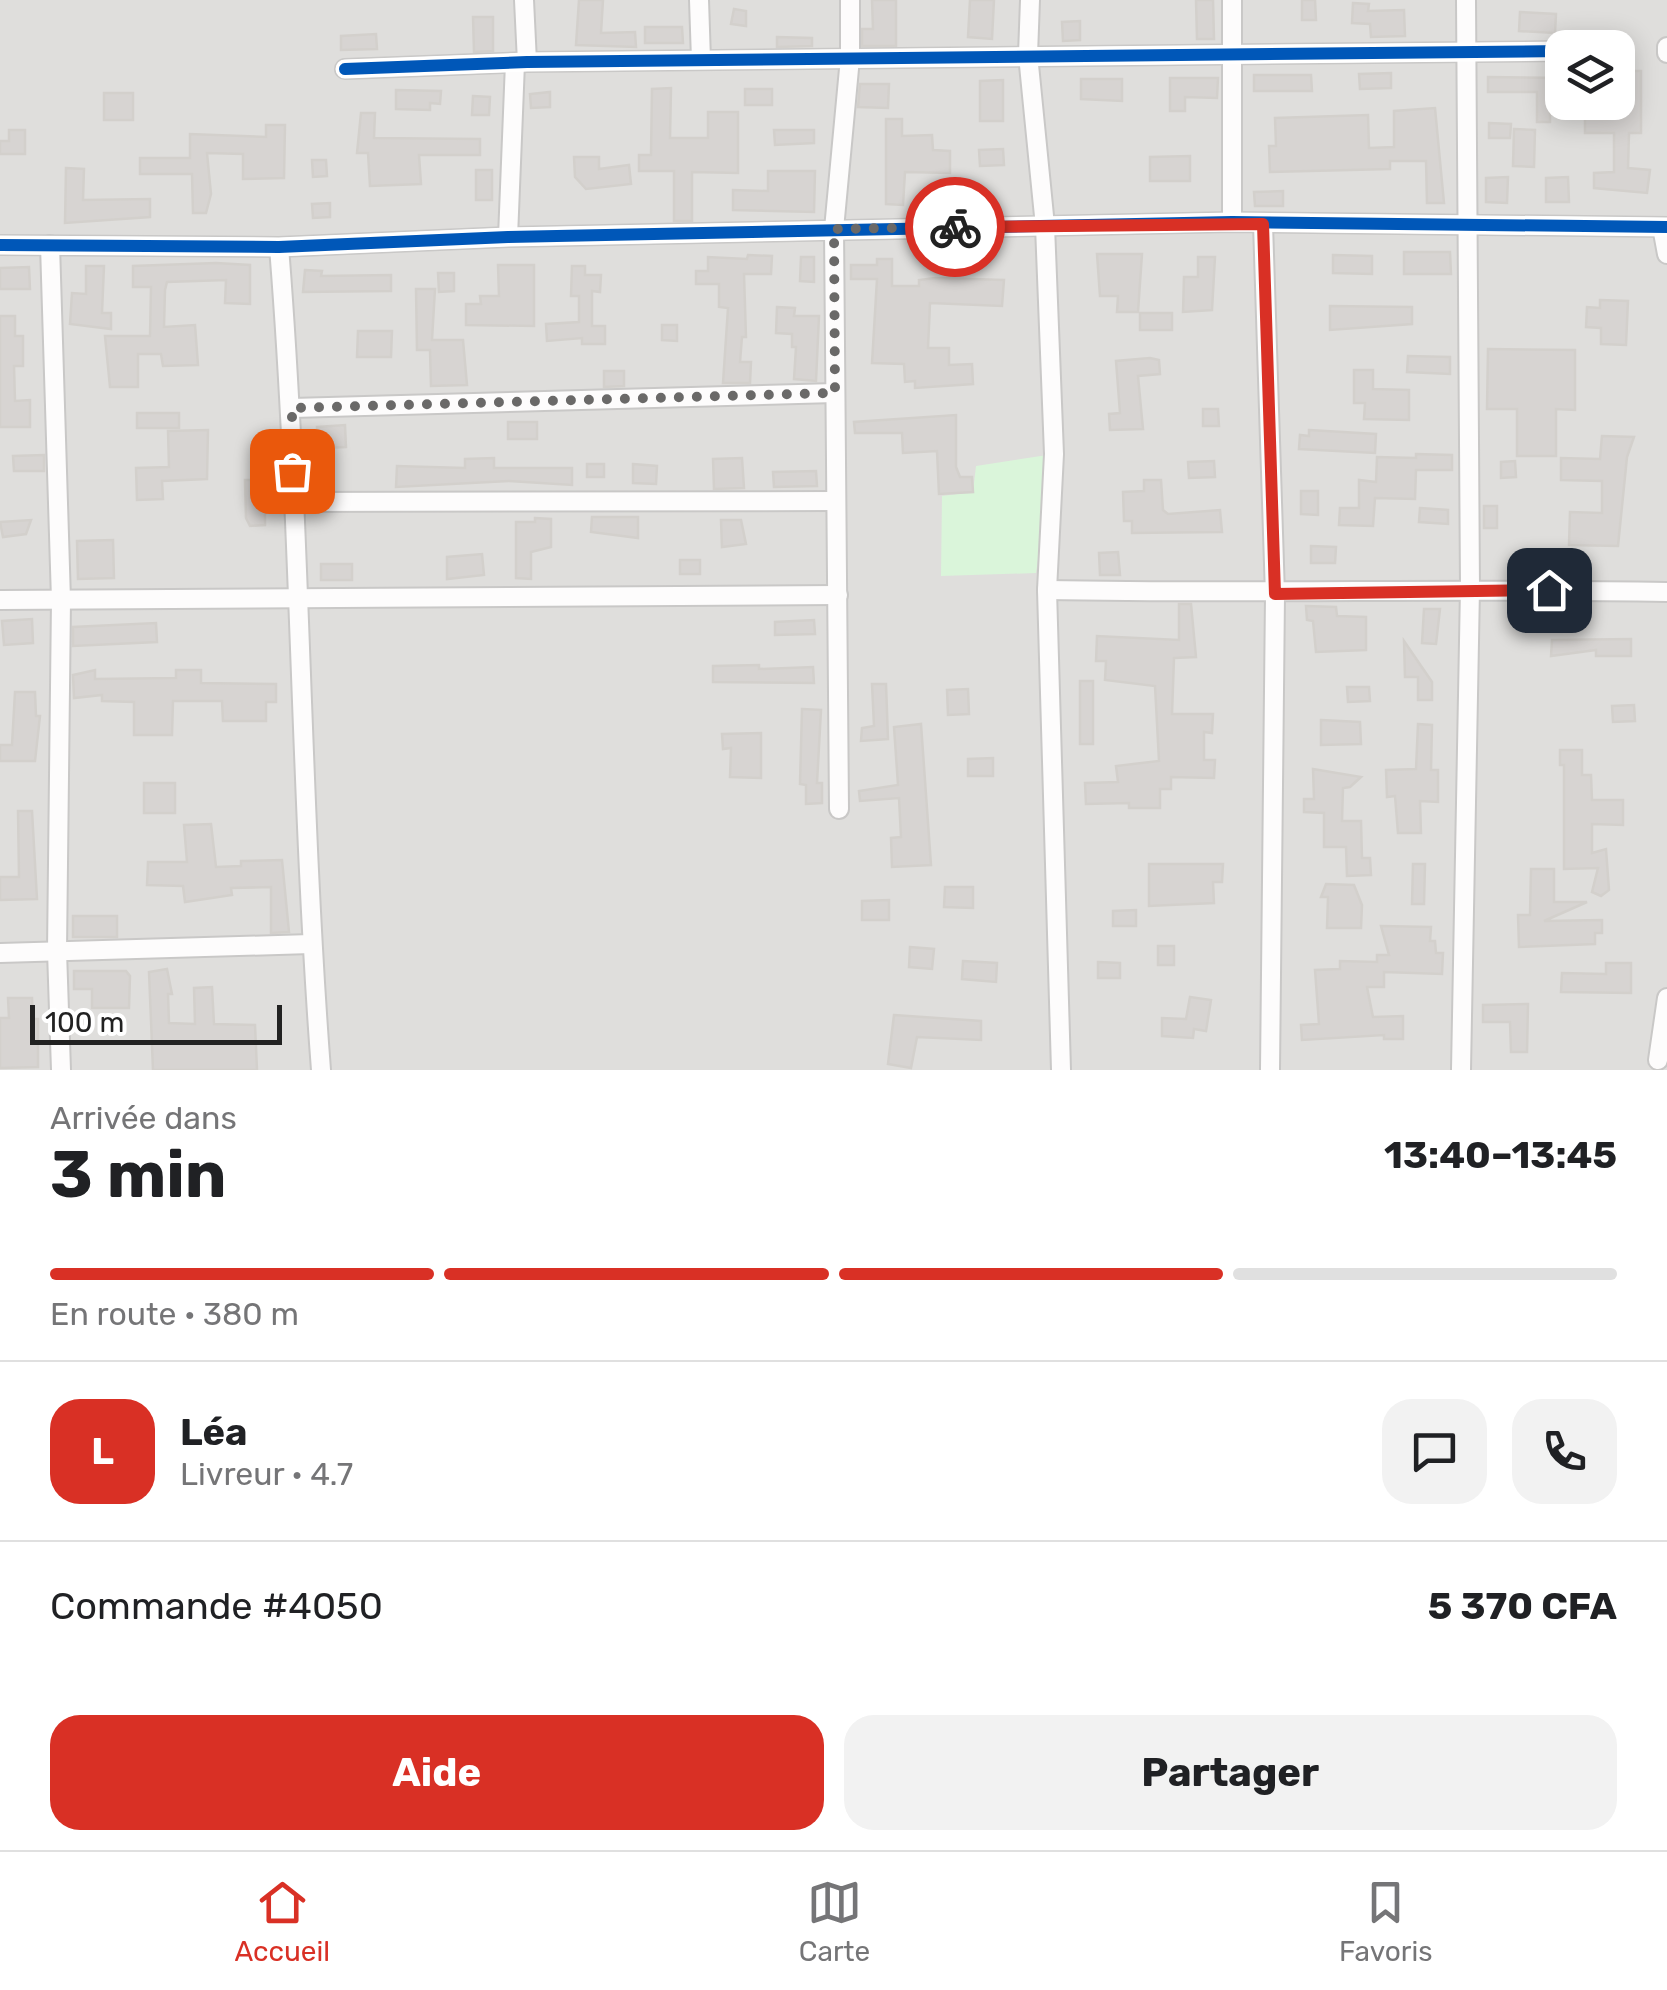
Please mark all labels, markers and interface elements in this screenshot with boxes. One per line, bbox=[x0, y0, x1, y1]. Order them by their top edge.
map controls bbox=[1545, 30, 1635, 120]
button: layers bbox=[1545, 30, 1635, 120]
courier bbox=[905, 177, 1005, 277]
icon: bike bbox=[928, 200, 983, 255]
pin bbox=[250, 429, 335, 514]
icon: bag bbox=[265, 444, 320, 499]
pin bbox=[1507, 548, 1592, 633]
icon: home bbox=[1522, 563, 1577, 618]
scale bar bbox=[30, 1000, 282, 1044]
text: 100 m bbox=[45, 1006, 124, 1039]
text: Arrivée dans bbox=[50, 1099, 237, 1137]
text: 13:40–13:45 bbox=[1384, 1132, 1617, 1178]
text: 3 min bbox=[50, 1136, 227, 1213]
text: En route · 380 m bbox=[50, 1295, 299, 1333]
button: chat bbox=[1382, 1399, 1487, 1504]
button: phone bbox=[1512, 1399, 1617, 1504]
text: Léa bbox=[180, 1409, 248, 1455]
text: L bbox=[91, 1428, 114, 1474]
text: Livreur · 4.7 bbox=[180, 1455, 353, 1493]
text: Commande #4050 bbox=[50, 1583, 383, 1629]
text: 5 370 CFA bbox=[1428, 1583, 1617, 1629]
button: Aide bbox=[50, 1715, 824, 1830]
button: Partager bbox=[844, 1715, 1617, 1830]
tab: Accueil bbox=[234, 1875, 330, 1968]
tab: Carte bbox=[799, 1875, 870, 1968]
tab: Favoris bbox=[1339, 1875, 1433, 1968]

